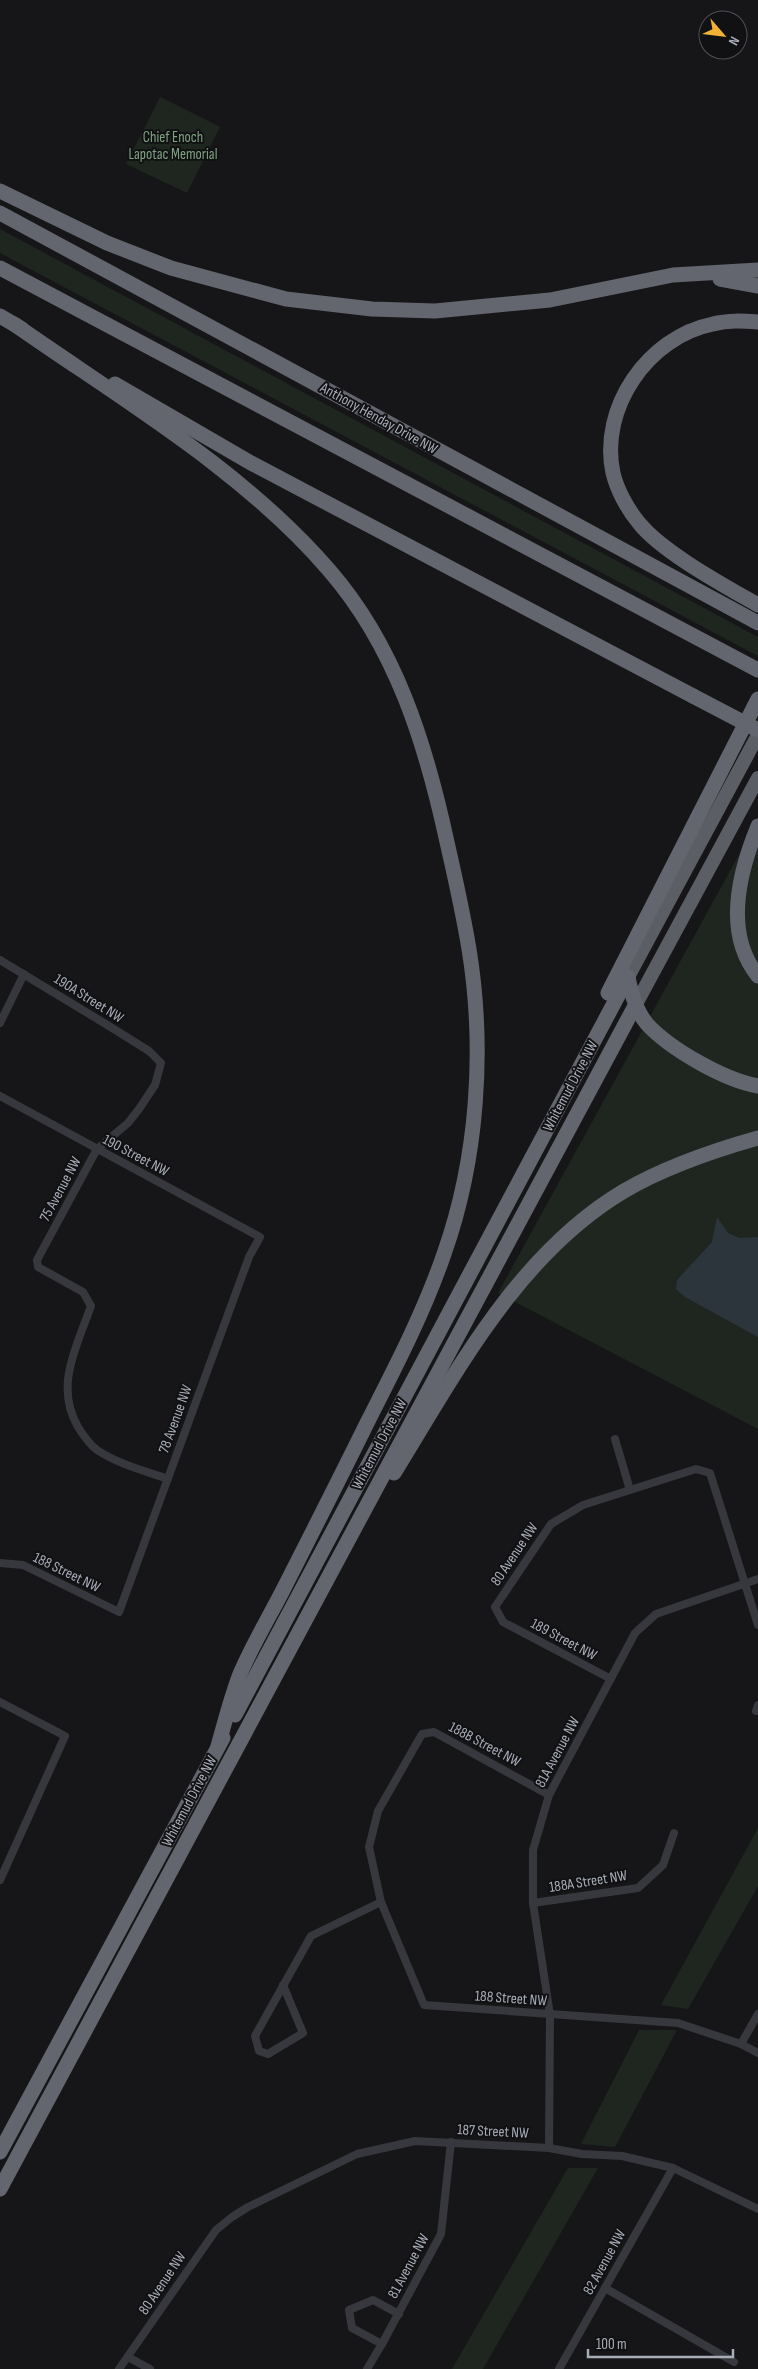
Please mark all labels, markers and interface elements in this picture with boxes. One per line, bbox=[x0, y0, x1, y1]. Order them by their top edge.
north arrow bbox=[698, 10, 748, 60]
text: N bbox=[725, 34, 743, 48]
park label: Chief Enoch Lapotac Memorial bbox=[129, 128, 217, 164]
street label: Anthony Henday Drive NW bbox=[316, 378, 441, 459]
street label: 190A Street NW bbox=[50, 970, 127, 1027]
street label: Whitemud Drive NW bbox=[539, 1037, 602, 1135]
street label: 190 Street NW bbox=[99, 1130, 172, 1181]
street label: 75 Avenue NW bbox=[35, 1153, 86, 1225]
street label: 78 Avenue NW bbox=[154, 1382, 197, 1456]
street label: Whitemud Drive NW bbox=[348, 1395, 411, 1493]
street label: 80 Avenue NW bbox=[486, 1519, 543, 1589]
street label: 188 Street NW bbox=[30, 1548, 104, 1597]
street label: 189 Street NW bbox=[527, 1614, 600, 1665]
street label: 81A Avenue NW bbox=[531, 1713, 584, 1791]
street label: 188B Street NW bbox=[445, 1718, 524, 1771]
street label: Whitemud Drive NW bbox=[158, 1752, 221, 1850]
street label: 188A Street NW bbox=[548, 1866, 629, 1897]
street label: 188 Street NW bbox=[474, 1987, 548, 2011]
street label: 187 Street NW bbox=[457, 2120, 529, 2143]
street label: 82 Avenue NW bbox=[579, 2226, 630, 2298]
street label: 81 Avenue NW bbox=[383, 2230, 434, 2302]
street label: 80 Avenue NW bbox=[134, 2248, 191, 2318]
scale bar bbox=[588, 2326, 733, 2358]
text: 100 m bbox=[596, 2335, 627, 2354]

